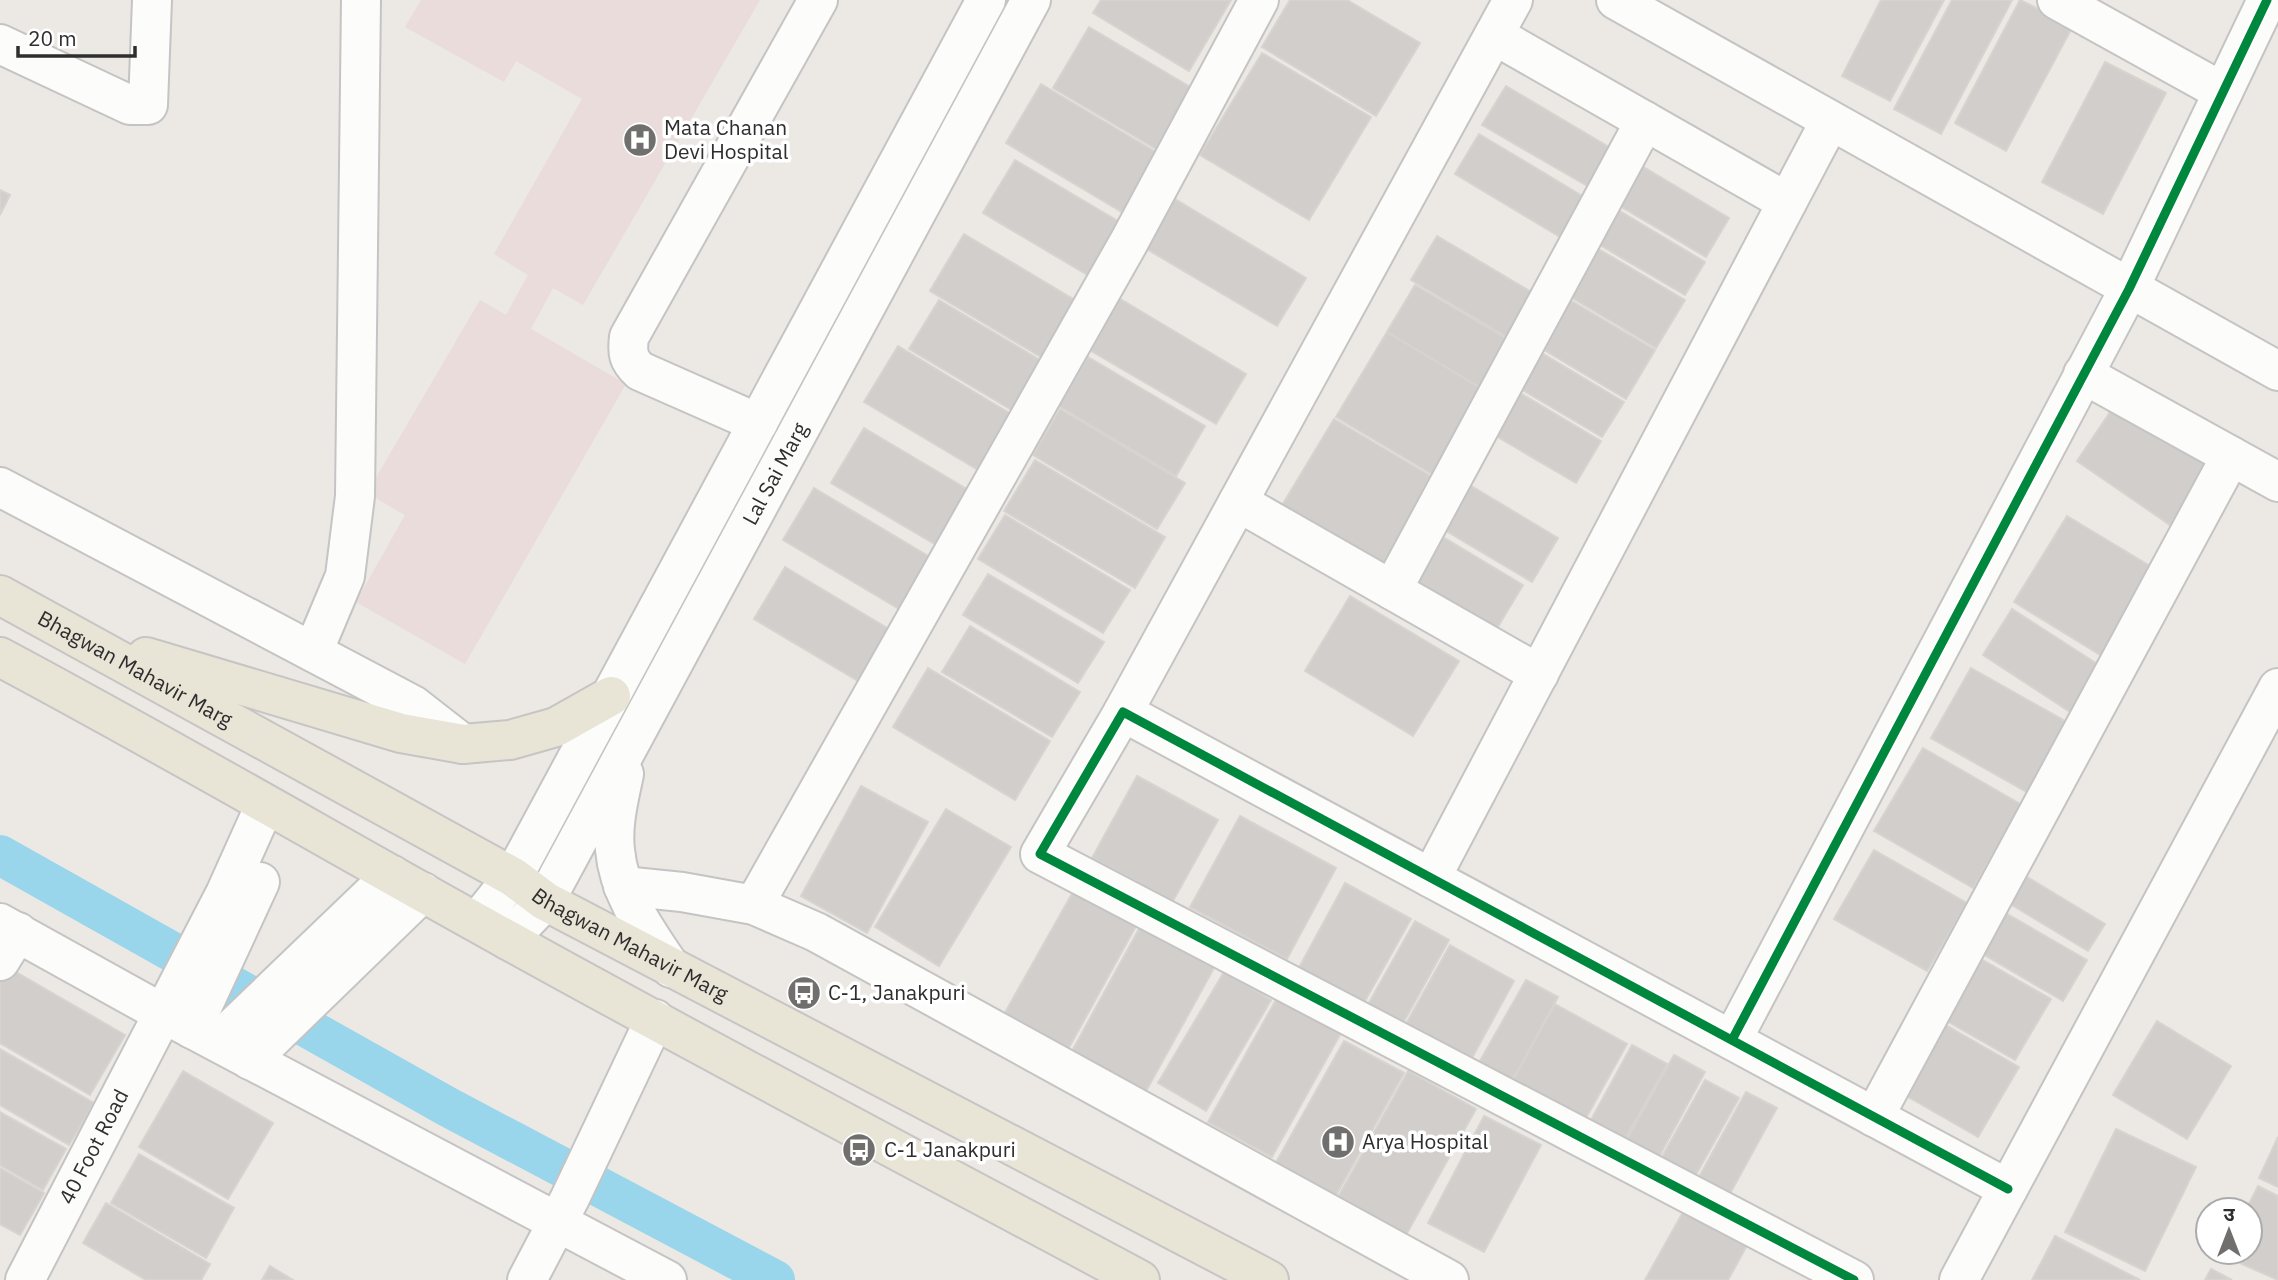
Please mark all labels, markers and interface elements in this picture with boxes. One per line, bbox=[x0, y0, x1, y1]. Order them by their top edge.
scale bar bbox=[18, 14, 135, 58]
text: 20 m bbox=[28, 24, 77, 52]
place label: Mata Chanan Devi Hospital bbox=[664, 113, 789, 165]
hospital icon: Mata Chanan Devi Hospital bbox=[621, 121, 659, 159]
street label: Lal Sai Marg bbox=[735, 417, 814, 530]
street label: Bhagwan Mahavir Marg bbox=[33, 603, 238, 733]
street label: Bhagwan Mahavir Marg bbox=[526, 881, 733, 1007]
bus stop icon: C-1, Janakpuri bbox=[785, 974, 823, 1012]
place label: C-1, Janakpuri bbox=[828, 978, 965, 1006]
street label: 40 Foot Road bbox=[52, 1084, 134, 1209]
hospital icon: Arya Hospital bbox=[1319, 1123, 1357, 1161]
place label: Arya Hospital bbox=[1362, 1127, 1489, 1155]
bus stop icon: C-1 Janakpuri bbox=[840, 1131, 878, 1169]
place label: C-1 Janakpuri bbox=[884, 1135, 1016, 1163]
north arrow bbox=[2194, 1196, 2264, 1266]
text: उ bbox=[2223, 1202, 2235, 1226]

